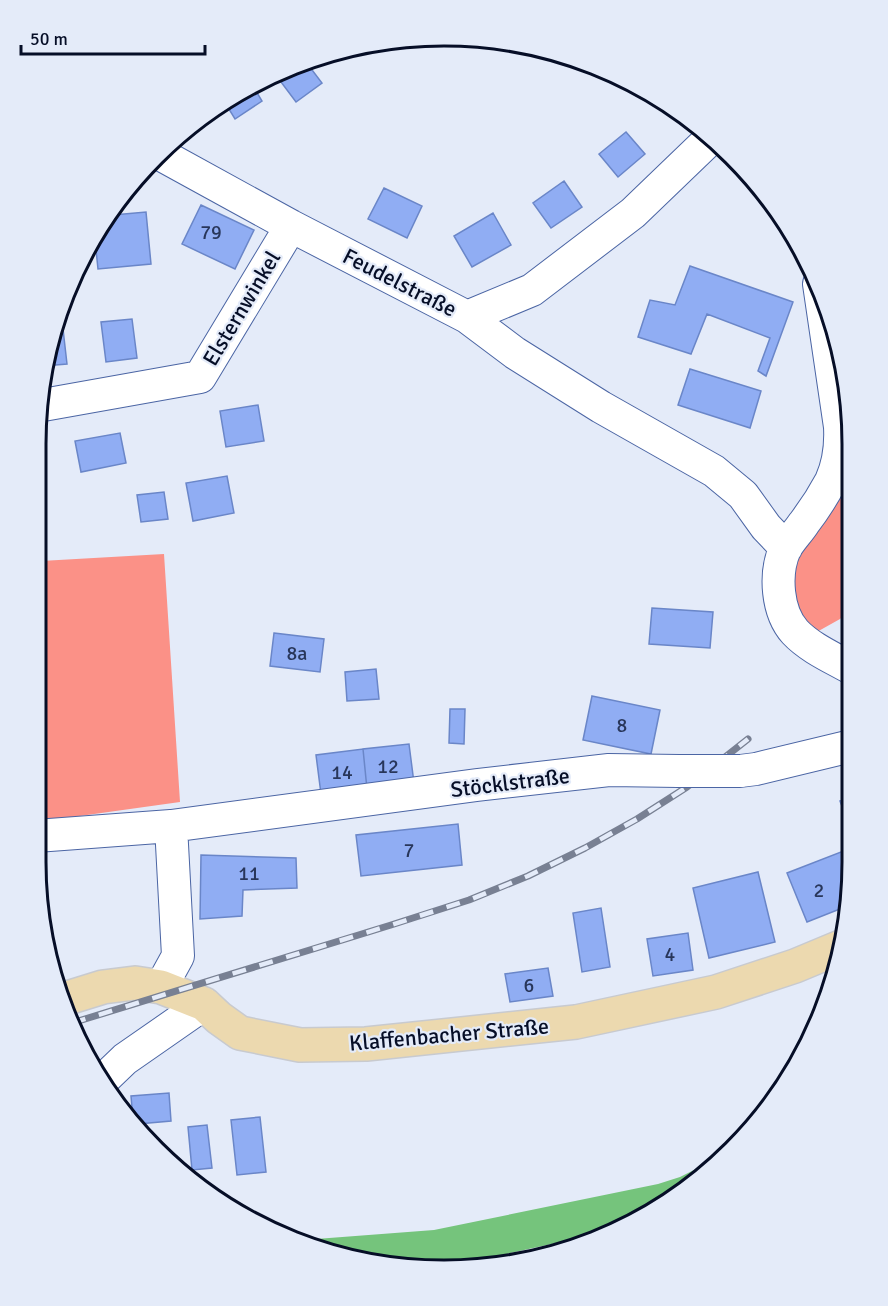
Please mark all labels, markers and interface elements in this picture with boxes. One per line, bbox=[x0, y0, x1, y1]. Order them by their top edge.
scale bar bbox=[21, 18, 206, 56]
text: 50 m bbox=[30, 28, 68, 50]
house number: 79 bbox=[200, 220, 222, 245]
street label: Feudelstraße bbox=[338, 242, 461, 323]
street label: Elsternwinkel bbox=[197, 246, 286, 371]
house number: 8a bbox=[287, 641, 307, 666]
house number: 8 bbox=[617, 713, 627, 738]
house number: 12 bbox=[377, 754, 399, 779]
house number: 14 bbox=[331, 760, 353, 785]
street label: Stöcklstraße bbox=[449, 762, 571, 803]
house number: 7 bbox=[404, 838, 414, 863]
house number: 11 bbox=[238, 861, 260, 886]
house number: 2 bbox=[814, 878, 824, 903]
house number: 4 bbox=[665, 942, 676, 967]
house number: 6 bbox=[524, 973, 534, 998]
street label: Klaffenbacher Straße bbox=[348, 1012, 550, 1057]

